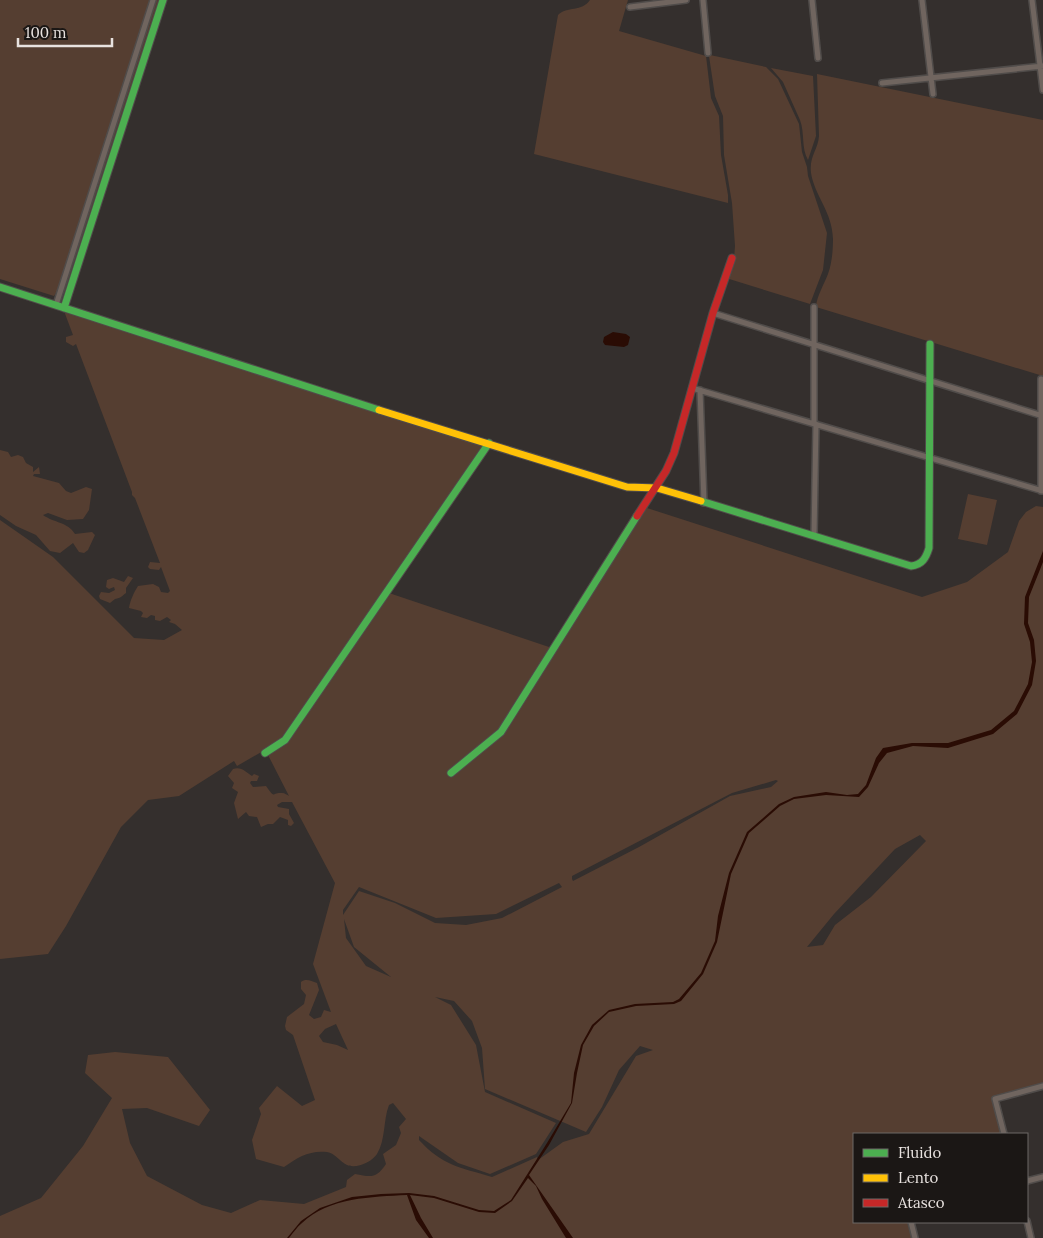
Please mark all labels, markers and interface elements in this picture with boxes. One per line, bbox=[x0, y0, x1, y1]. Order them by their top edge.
scale bar bbox=[18, 15, 111, 47]
text: 100 m bbox=[25, 23, 66, 42]
legend bbox=[853, 1133, 1028, 1223]
text: Fluido bbox=[898, 1143, 941, 1162]
text: Lento bbox=[898, 1168, 939, 1187]
text: Atasco bbox=[897, 1193, 945, 1212]

